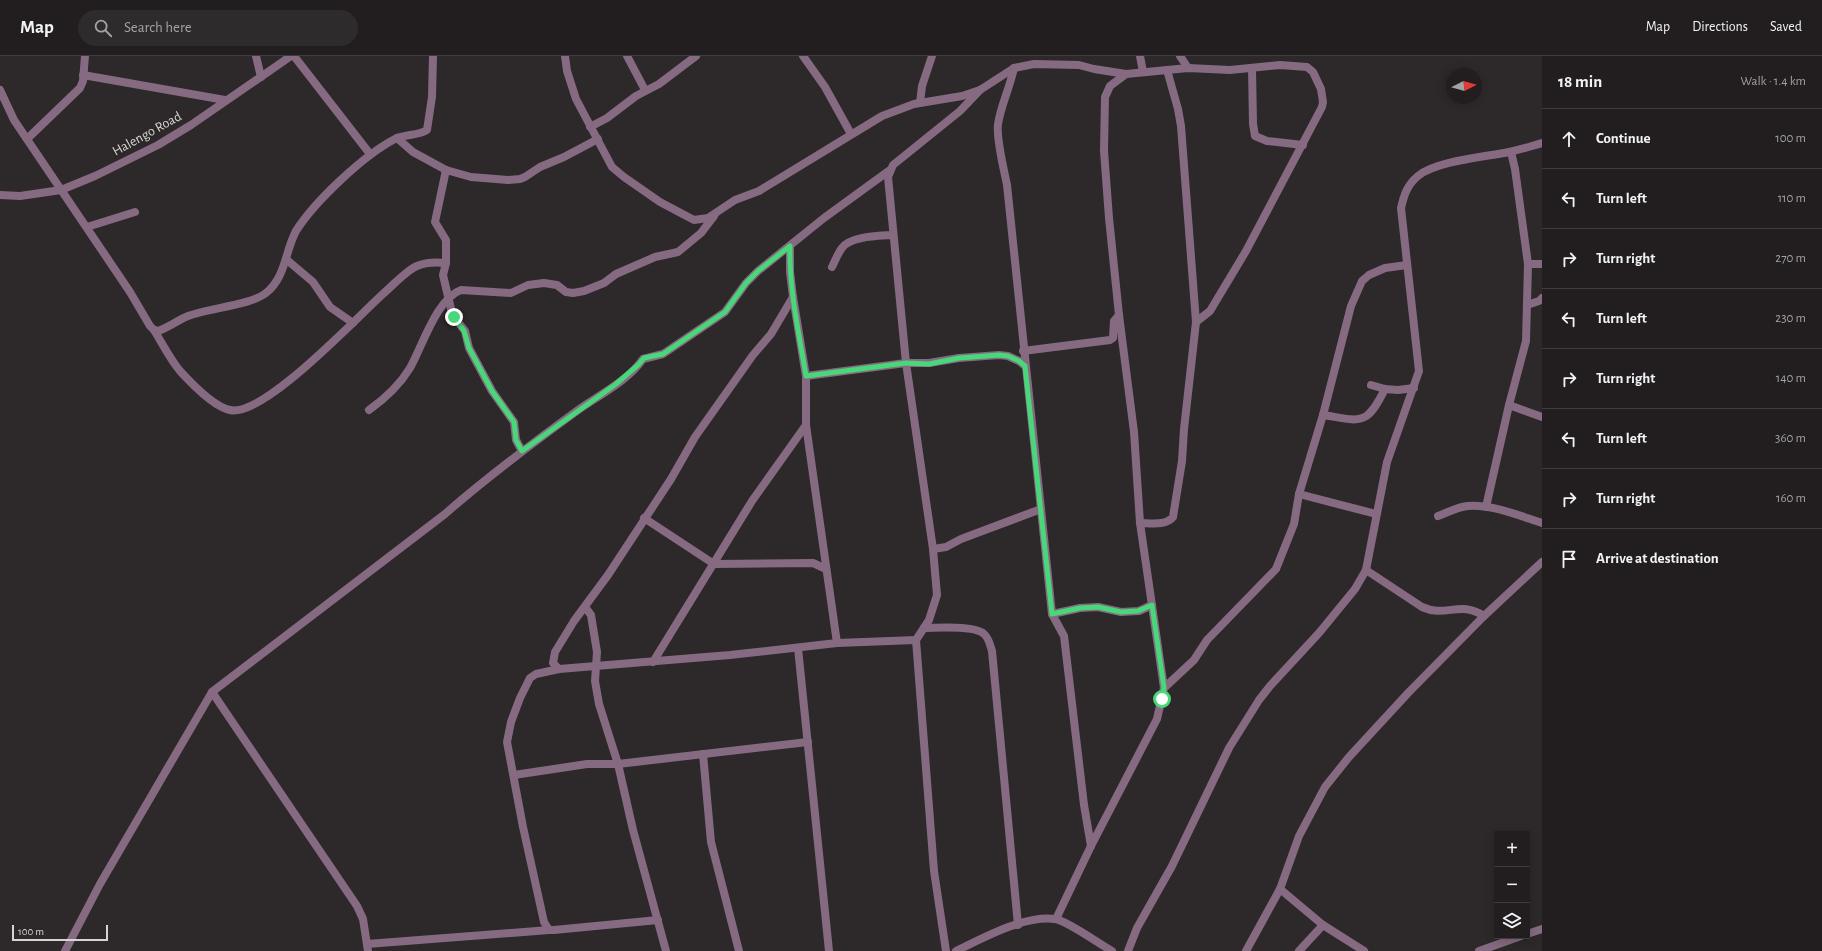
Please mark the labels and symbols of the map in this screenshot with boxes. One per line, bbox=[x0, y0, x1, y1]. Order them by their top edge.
north arrow bbox=[1446, 68, 1482, 104]
street label: Halengo Road bbox=[110, 109, 184, 159]
route end bbox=[445, 308, 463, 326]
route start bbox=[1153, 690, 1171, 708]
scale bar bbox=[12, 923, 108, 942]

